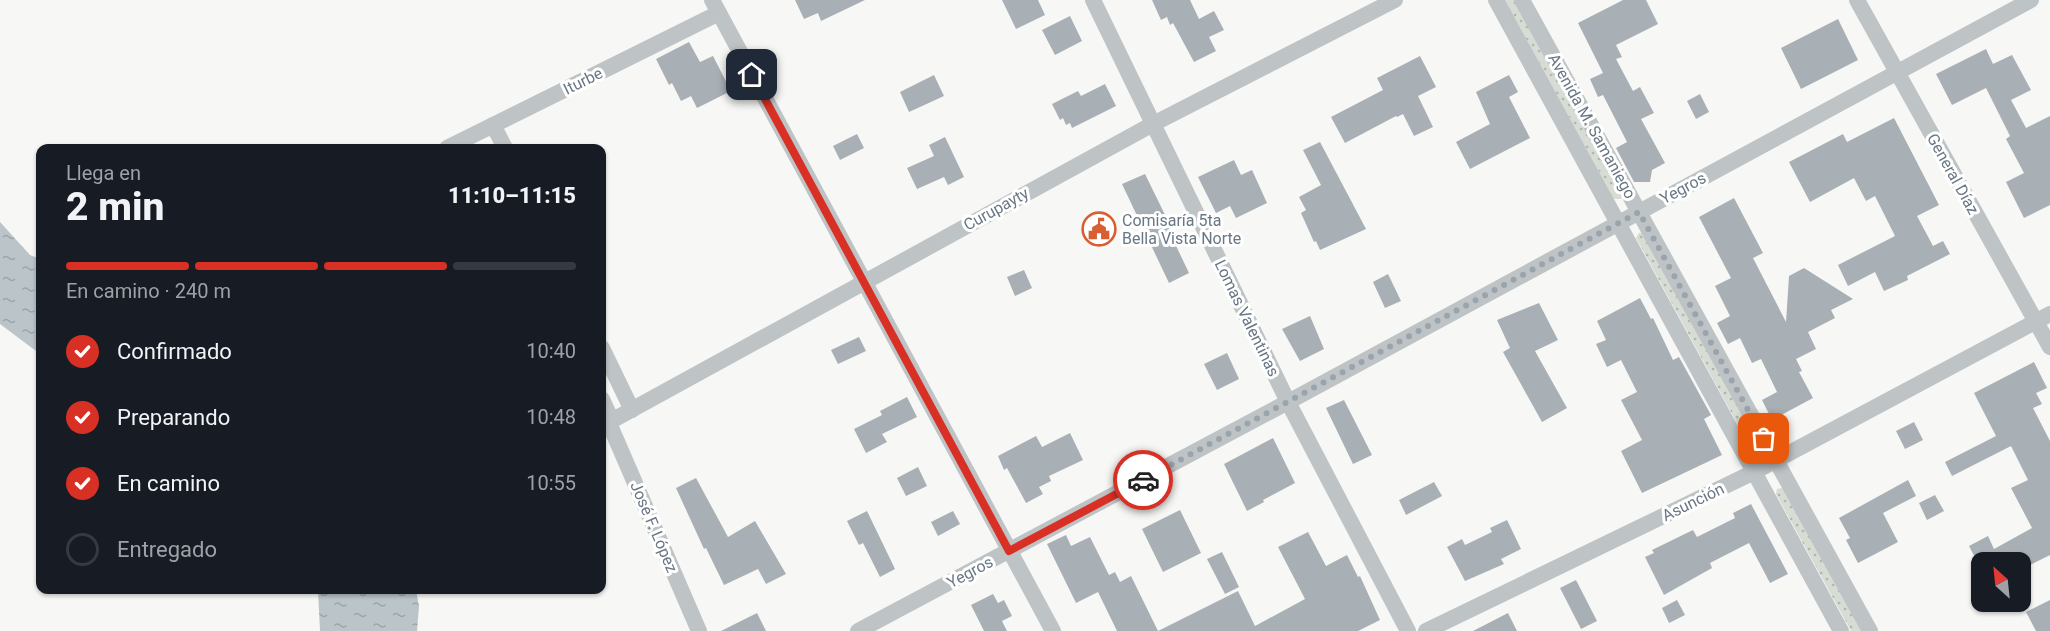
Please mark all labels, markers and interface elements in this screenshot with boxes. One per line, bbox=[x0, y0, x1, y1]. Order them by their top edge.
pin bbox=[726, 49, 777, 100]
street label: Avenida M. Samaniego bbox=[1544, 50, 1640, 202]
icon: home bbox=[735, 58, 768, 91]
street label: Iturbe bbox=[560, 63, 606, 99]
street label: General Díaz bbox=[1923, 130, 1983, 218]
text: Llega en bbox=[66, 161, 141, 185]
street label: Yegros bbox=[1657, 168, 1709, 208]
text: 11:10–11:15 bbox=[448, 183, 576, 208]
street label: Curupayty bbox=[960, 183, 1032, 235]
text: 2 min bbox=[66, 184, 164, 230]
public building icon: Comisaría 5ta Bella Vista Norte bbox=[1081, 211, 1117, 247]
place label: Comisaría 5ta Bella Vista Norte bbox=[1122, 211, 1241, 248]
street label: Lomas Valentinas bbox=[1211, 257, 1283, 379]
text: En camino · 240 m bbox=[66, 279, 231, 303]
icon: check bbox=[66, 335, 99, 368]
text: Confirmado bbox=[117, 339, 232, 364]
text: 10:40 bbox=[526, 339, 576, 363]
icon: check bbox=[66, 401, 99, 434]
text: Preparando bbox=[117, 405, 230, 430]
text: 10:48 bbox=[526, 405, 576, 429]
pin bbox=[1738, 413, 1789, 464]
icon: bag bbox=[1747, 422, 1780, 455]
courier bbox=[1113, 450, 1173, 510]
icon: car bbox=[1127, 464, 1160, 497]
icon: check bbox=[66, 467, 99, 500]
text: En camino bbox=[117, 471, 220, 496]
text: 10:55 bbox=[526, 471, 576, 495]
street label: José F. López bbox=[626, 479, 682, 575]
street label: Asunción bbox=[1659, 479, 1727, 525]
text: Entregado bbox=[117, 537, 217, 562]
street label: Yegros bbox=[944, 552, 996, 592]
north arrow bbox=[1971, 552, 2031, 612]
map controls bbox=[1971, 552, 2031, 612]

